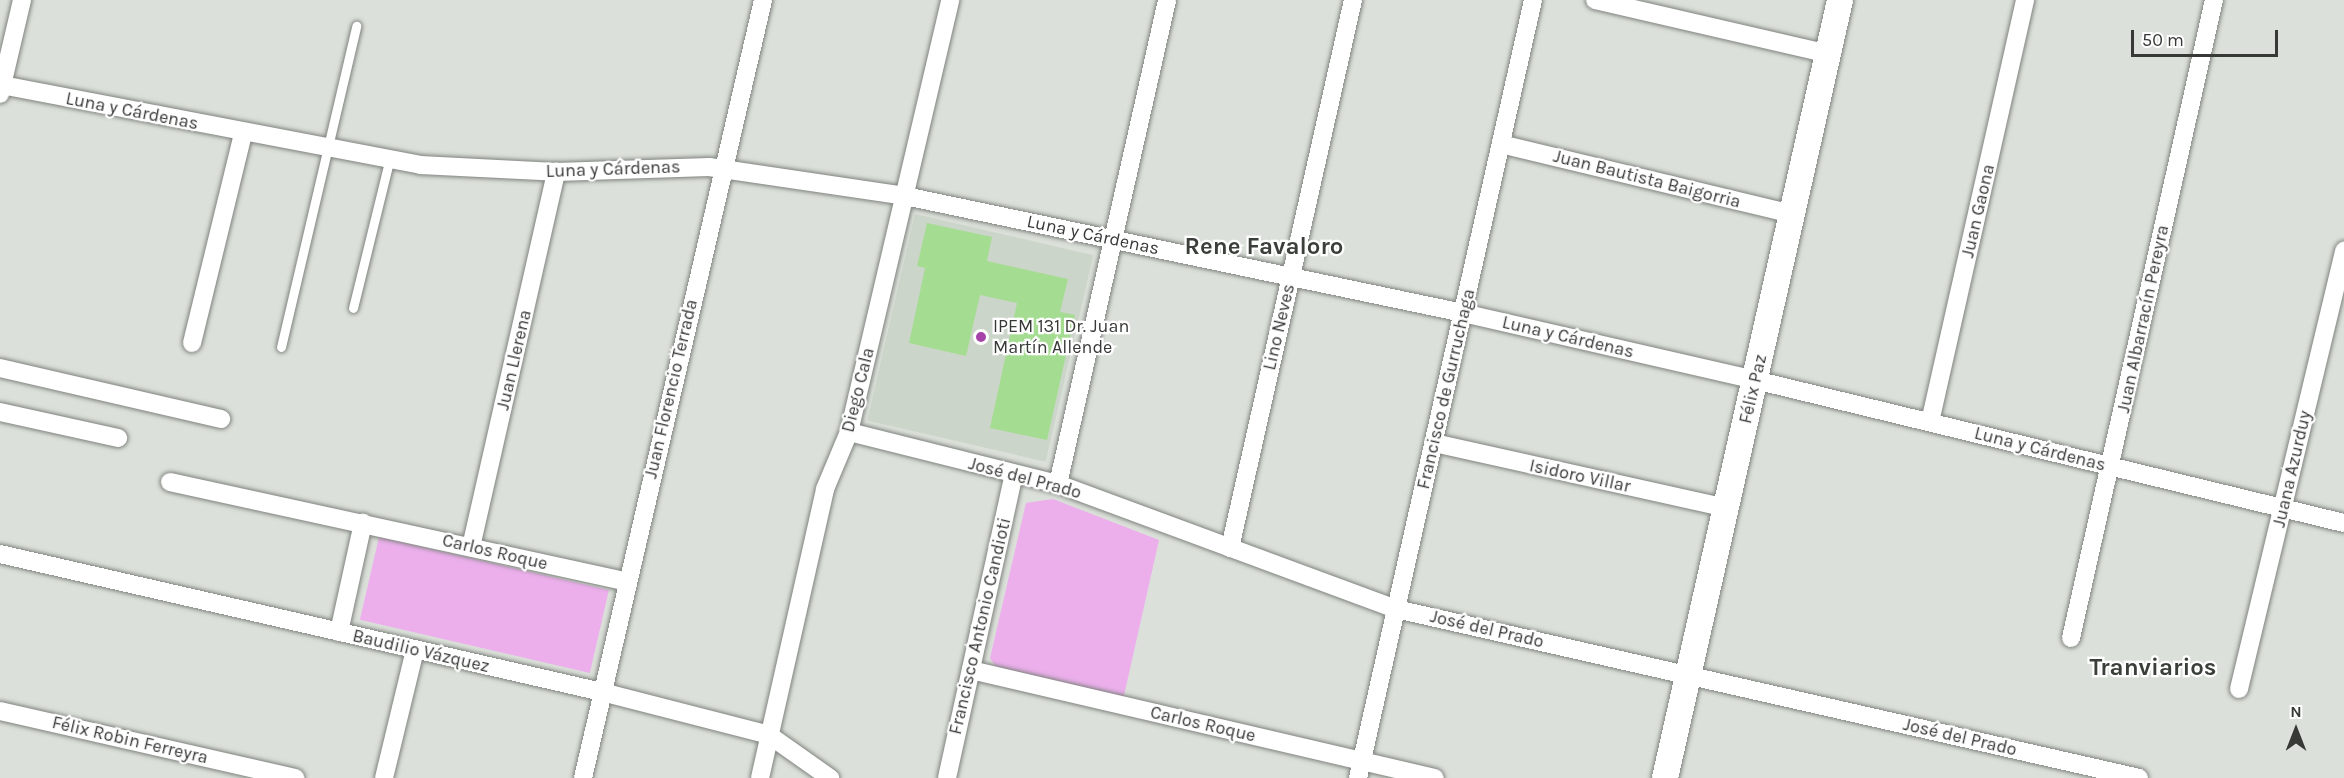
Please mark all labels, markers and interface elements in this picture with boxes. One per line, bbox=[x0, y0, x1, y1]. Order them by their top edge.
scale bar bbox=[2134, 18, 2281, 56]
text: 50 m bbox=[2142, 29, 2184, 51]
street label: Luna y Cárdenas bbox=[64, 88, 200, 134]
street label: Juan Bautista Baigorria bbox=[1551, 145, 1743, 213]
street label: Luna y Cárdenas bbox=[545, 156, 681, 182]
street label: Juan Gaona bbox=[1957, 162, 1999, 260]
street label: Luna y Cárdenas bbox=[1025, 210, 1161, 260]
street label: Juan Albarracín Pereyra bbox=[2113, 223, 2173, 415]
district label: Rene Favaloro bbox=[1185, 233, 1343, 261]
street label: Lino Neves bbox=[1259, 282, 1299, 372]
street label: Francisco de Gurruchaga bbox=[1412, 287, 1480, 491]
street label: Juan Florencio Terrada bbox=[640, 297, 702, 481]
street label: Juan Llerena bbox=[492, 308, 536, 412]
street label: Luna y Cárdenas bbox=[1500, 311, 1636, 363]
place label: IPEM 131 Dr. Juan Martín Allende bbox=[993, 316, 1129, 358]
marker: IPEM 131 Dr. Juan Martín Allende bbox=[974, 330, 988, 344]
street label: Diego Cala bbox=[837, 345, 879, 435]
street label: Félix Paz bbox=[1735, 352, 1771, 426]
street label: Juana Azurduy bbox=[2268, 408, 2316, 530]
street label: Luna y Cárdenas bbox=[1972, 422, 2108, 476]
street label: José del Prado bbox=[966, 453, 1084, 503]
street label: Isidoro Villar bbox=[1527, 455, 1633, 497]
street label: Francisco Antonio Candioti bbox=[944, 515, 1016, 737]
street label: Carlos Roque bbox=[440, 529, 550, 575]
street label: José del Prado bbox=[1428, 605, 1546, 653]
street label: Baudilio Vázquez bbox=[350, 625, 492, 677]
district label: Tranviarios bbox=[2089, 654, 2217, 682]
north arrow bbox=[2266, 700, 2326, 760]
street label: Carlos Roque bbox=[1148, 701, 1258, 747]
text: N bbox=[2290, 702, 2302, 721]
street label: Félix Robin Ferreyra bbox=[50, 712, 210, 768]
street label: José del Prado bbox=[1901, 713, 2019, 761]

